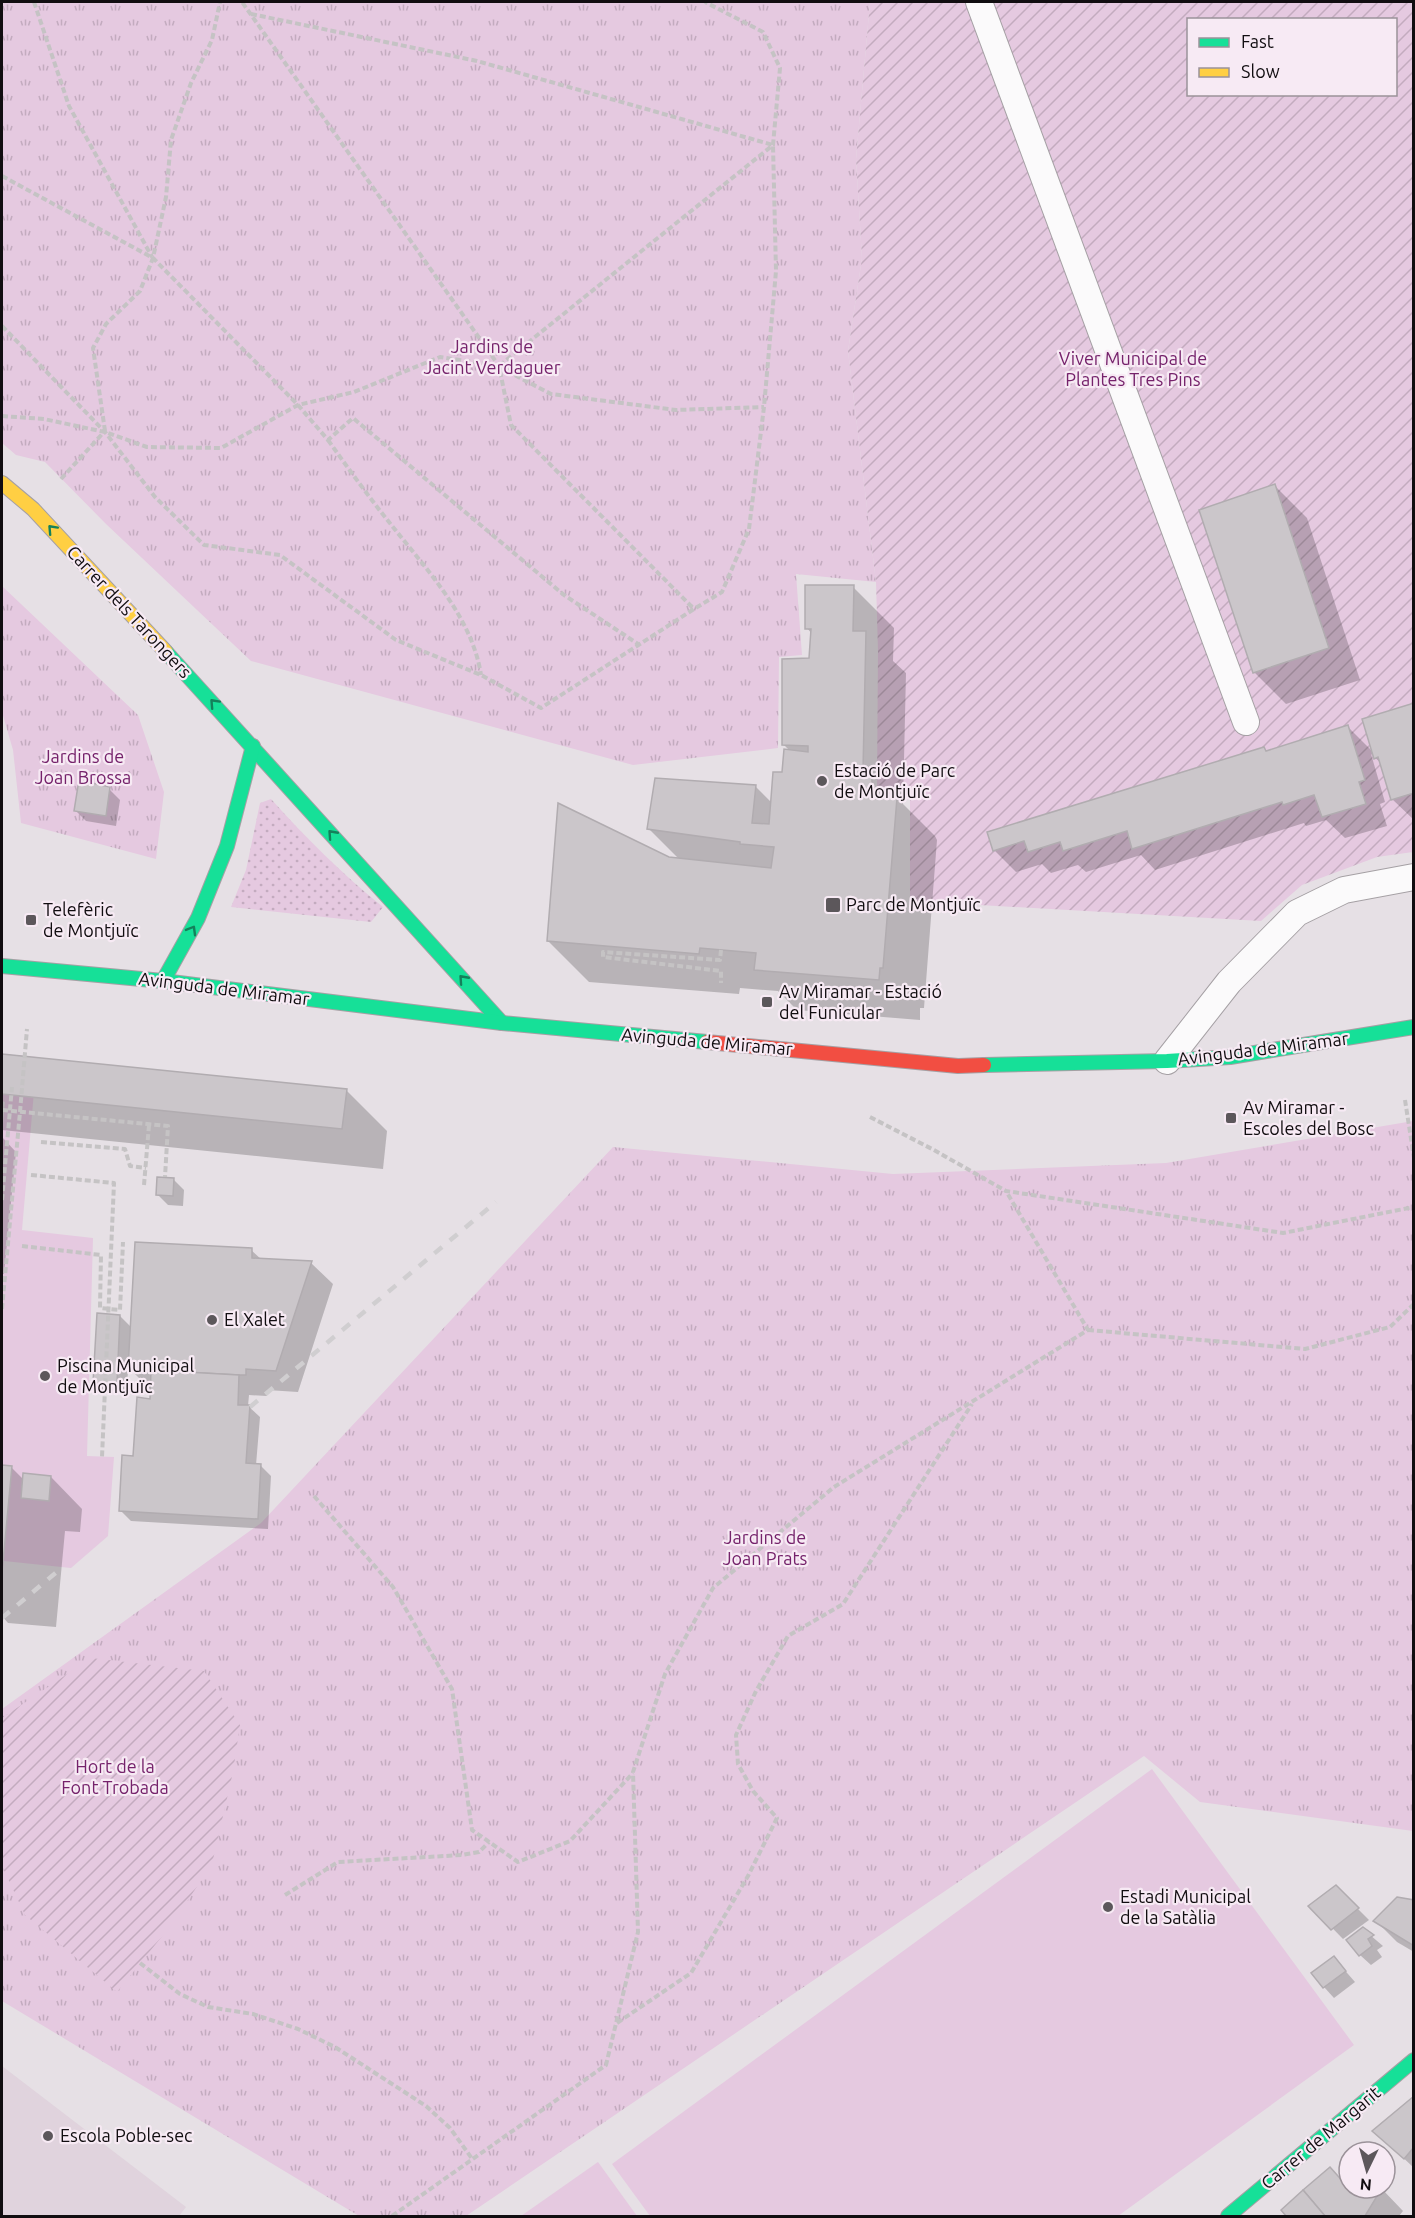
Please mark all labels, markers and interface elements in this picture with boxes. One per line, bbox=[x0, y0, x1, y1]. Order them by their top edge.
legend bbox=[1187, 18, 1397, 96]
text: Fast bbox=[1241, 31, 1274, 51]
text: Slow bbox=[1241, 61, 1280, 81]
park label: Jardins de Jacint Verdaguer bbox=[423, 336, 561, 377]
park label: Viver Municipal de Plantes Tres Pins bbox=[1059, 348, 1207, 389]
one-way arrow bbox=[48, 526, 59, 536]
street label: Carrer dels Tarongers bbox=[63, 541, 196, 682]
one-way arrow bbox=[210, 699, 221, 710]
park label: Jardins de Joan Brossa bbox=[35, 746, 131, 787]
place label: Estació de Parc de Montjuïc bbox=[834, 760, 955, 801]
marker: Estació de Parc de Montjuïc bbox=[815, 774, 829, 788]
one-way arrow bbox=[329, 830, 340, 841]
place label: Parc de Montjuïc bbox=[846, 894, 981, 914]
marker: Parc de Montjuïc bbox=[824, 896, 842, 914]
place label: Telefèric de Montjuïc bbox=[43, 899, 139, 940]
marker: Telefèric de Montjuïc bbox=[24, 913, 38, 927]
one-way arrow bbox=[184, 926, 196, 936]
street label: Avinguda de Miramar bbox=[138, 968, 311, 1008]
one-way arrow bbox=[459, 976, 470, 986]
place label: Av Miramar - Estació del Funicular bbox=[779, 981, 942, 1022]
marker: Av Miramar - Estació del Funicular bbox=[760, 995, 774, 1009]
street label: Avinguda de Miramar bbox=[621, 1024, 794, 1058]
street label: Avinguda de Miramar bbox=[1176, 1028, 1349, 1068]
place label: Av Miramar - Escoles del Bosc bbox=[1243, 1097, 1374, 1138]
marker: Av Miramar - Escoles del Bosc bbox=[1224, 1111, 1238, 1125]
place label: El Xalet bbox=[224, 1309, 285, 1329]
marker: El Xalet bbox=[205, 1313, 219, 1327]
place label: Piscina Municipal de Montjuïc bbox=[57, 1355, 194, 1396]
marker: Piscina Municipal de Montjuïc bbox=[38, 1369, 52, 1383]
park label: Jardins de Joan Prats bbox=[723, 1527, 808, 1568]
park label: Hort de la Font Trobada bbox=[61, 1756, 169, 1797]
place label: Estadi Municipal de la Satàlia bbox=[1120, 1886, 1251, 1927]
marker: Estadi Municipal de la Satàlia bbox=[1101, 1900, 1115, 1914]
street label: Carrer de Margarit bbox=[1257, 2082, 1384, 2193]
place label: Escola Poble-sec bbox=[60, 2125, 192, 2145]
marker: Escola Poble-sec bbox=[41, 2129, 55, 2143]
north arrow bbox=[1337, 2140, 1397, 2200]
text: N bbox=[1359, 2175, 1372, 2194]

